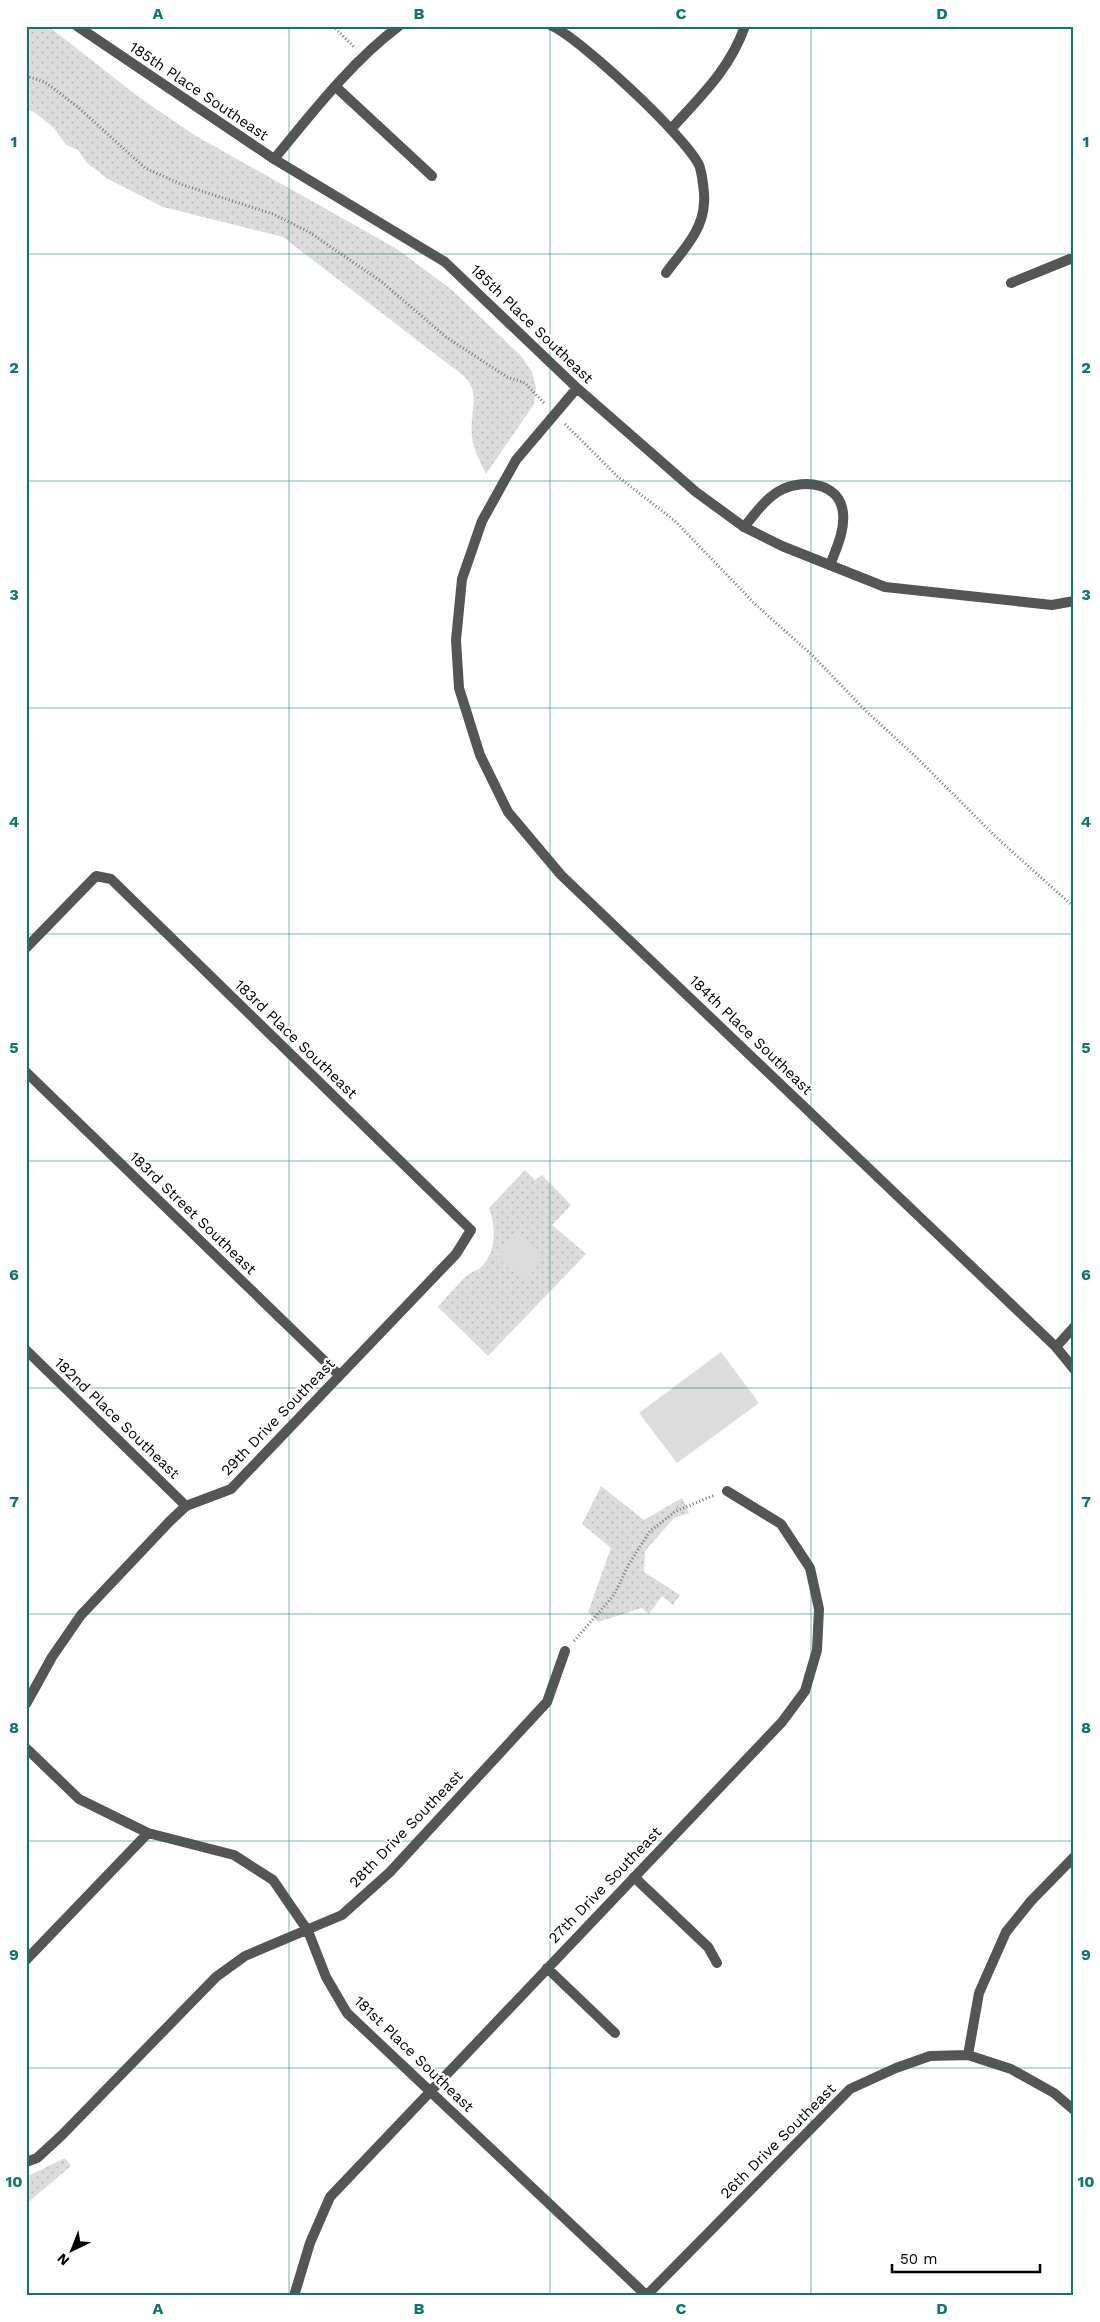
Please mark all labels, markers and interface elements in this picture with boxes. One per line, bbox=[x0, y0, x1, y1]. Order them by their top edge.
text: A bbox=[153, 4, 164, 23]
text: B bbox=[414, 4, 425, 23]
text: C bbox=[676, 4, 687, 23]
text: D bbox=[936, 4, 948, 23]
street label: 185th Place Southeast bbox=[126, 38, 272, 145]
text: 1 bbox=[11, 132, 17, 151]
text: 1 bbox=[1083, 132, 1089, 151]
street label: 185th Place Southeast bbox=[467, 261, 598, 388]
text: 2 bbox=[9, 358, 19, 377]
text: 2 bbox=[1081, 358, 1091, 377]
text: 3 bbox=[9, 585, 19, 604]
text: 3 bbox=[1081, 585, 1091, 604]
text: 4 bbox=[9, 812, 19, 831]
text: 4 bbox=[1081, 812, 1091, 831]
street label: 184th Place Southeast bbox=[686, 972, 817, 1099]
street label: 183rd Place Southeast bbox=[231, 976, 361, 1103]
text: 5 bbox=[9, 1038, 19, 1057]
text: 5 bbox=[1081, 1038, 1091, 1057]
street label: 183rd Street Southeast bbox=[126, 1148, 261, 1279]
text: 6 bbox=[9, 1265, 19, 1284]
text: 6 bbox=[1081, 1265, 1091, 1284]
street label: 182nd Place Southeast bbox=[51, 1354, 184, 1483]
street label: 29th Drive Southeast bbox=[217, 1354, 339, 1479]
text: 7 bbox=[9, 1492, 19, 1511]
text: 7 bbox=[1081, 1492, 1091, 1511]
text: 8 bbox=[9, 1718, 19, 1737]
text: 8 bbox=[1081, 1718, 1091, 1737]
street label: 28th Drive Southeast bbox=[345, 1766, 467, 1891]
street label: 27th Drive Southeast bbox=[545, 1823, 666, 1947]
text: 9 bbox=[9, 1945, 19, 1964]
text: 9 bbox=[1081, 1945, 1091, 1964]
street label: 181st Place Southeast bbox=[350, 1992, 478, 2116]
street label: 26th Drive Southeast bbox=[717, 2079, 840, 2202]
text: 10 bbox=[5, 2172, 23, 2191]
text: 10 bbox=[1077, 2172, 1095, 2191]
north arrow bbox=[48, 2224, 98, 2274]
scale bar bbox=[892, 2242, 1040, 2274]
text: N bbox=[54, 2250, 72, 2269]
text: 50 m bbox=[900, 2250, 937, 2268]
text: A bbox=[153, 2299, 164, 2318]
text: B bbox=[414, 2299, 425, 2318]
text: C bbox=[676, 2299, 687, 2318]
text: D bbox=[936, 2299, 948, 2318]

